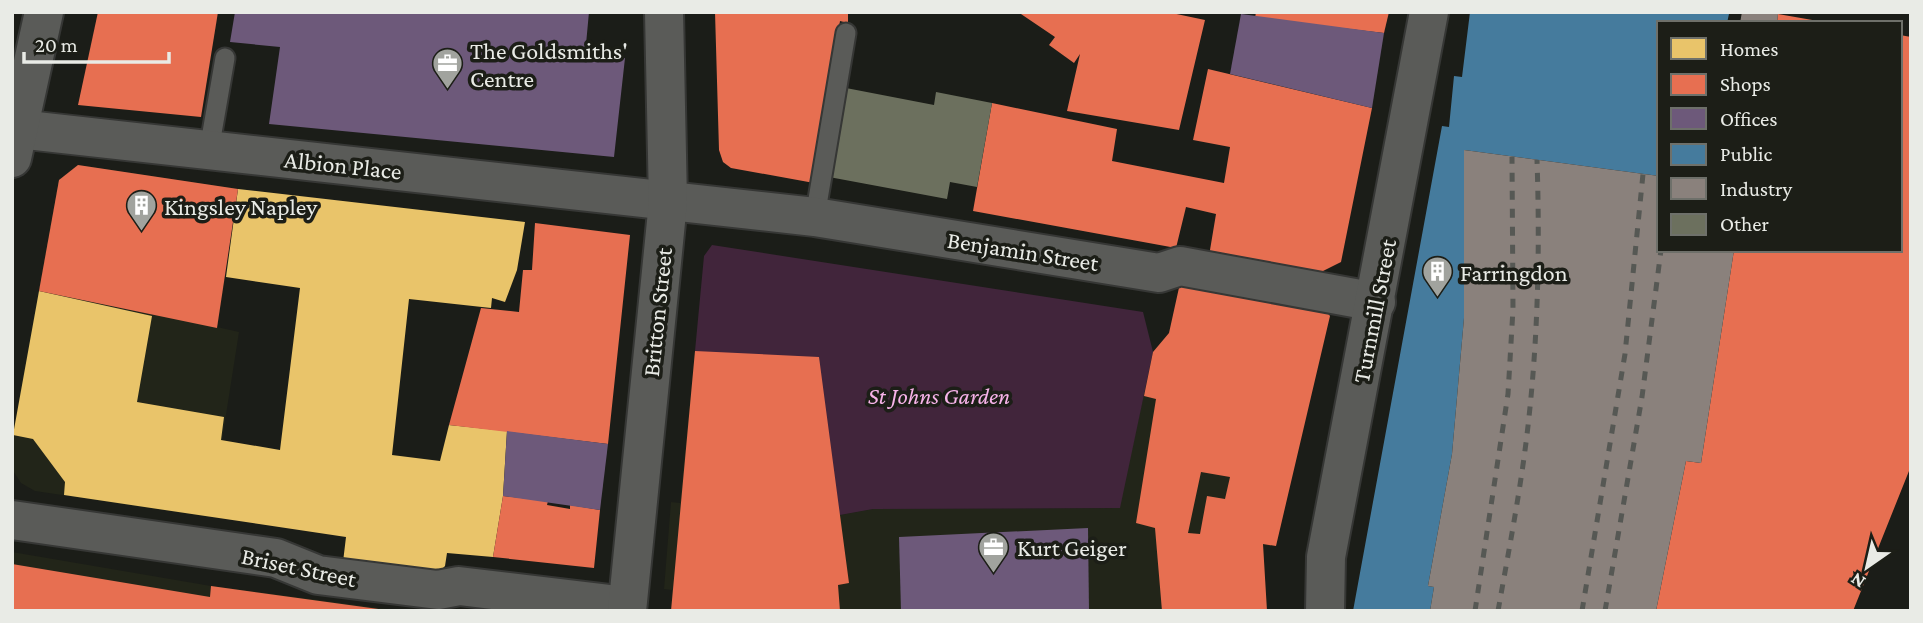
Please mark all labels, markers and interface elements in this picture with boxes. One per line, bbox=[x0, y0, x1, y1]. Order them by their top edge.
scale bar bbox=[24, 21, 170, 65]
legend bbox=[1657, 21, 1902, 252]
text: 20 m bbox=[35, 33, 78, 57]
place label: The Goldsmiths' Centre bbox=[470, 37, 628, 92]
text: Homes bbox=[1720, 37, 1779, 61]
office icon: The Goldsmiths' Centre bbox=[430, 47, 464, 91]
text: Shops bbox=[1720, 72, 1771, 96]
text: Offices bbox=[1720, 107, 1778, 131]
text: Public bbox=[1720, 142, 1772, 166]
street label: Albion Place bbox=[283, 145, 403, 185]
text: Industry bbox=[1720, 177, 1793, 201]
building icon: Kingsley Napley bbox=[124, 189, 158, 233]
place label: Kingsley Napley bbox=[164, 193, 318, 220]
text: Other bbox=[1720, 212, 1770, 236]
street label: Benjamin Street bbox=[945, 226, 1102, 276]
street label: Turnmill Street bbox=[1347, 236, 1401, 385]
street label: Britton Street bbox=[637, 245, 677, 378]
building icon: Farringdon bbox=[1420, 255, 1454, 299]
place label: Farringdon bbox=[1460, 259, 1568, 286]
park label: St Johns Garden bbox=[868, 382, 1010, 409]
office icon: Kurt Geiger bbox=[977, 530, 1011, 574]
north arrow bbox=[1832, 532, 1902, 602]
place label: Kurt Geiger bbox=[1017, 534, 1127, 561]
street label: Briset Street bbox=[239, 542, 360, 593]
text: N bbox=[1846, 568, 1869, 593]

